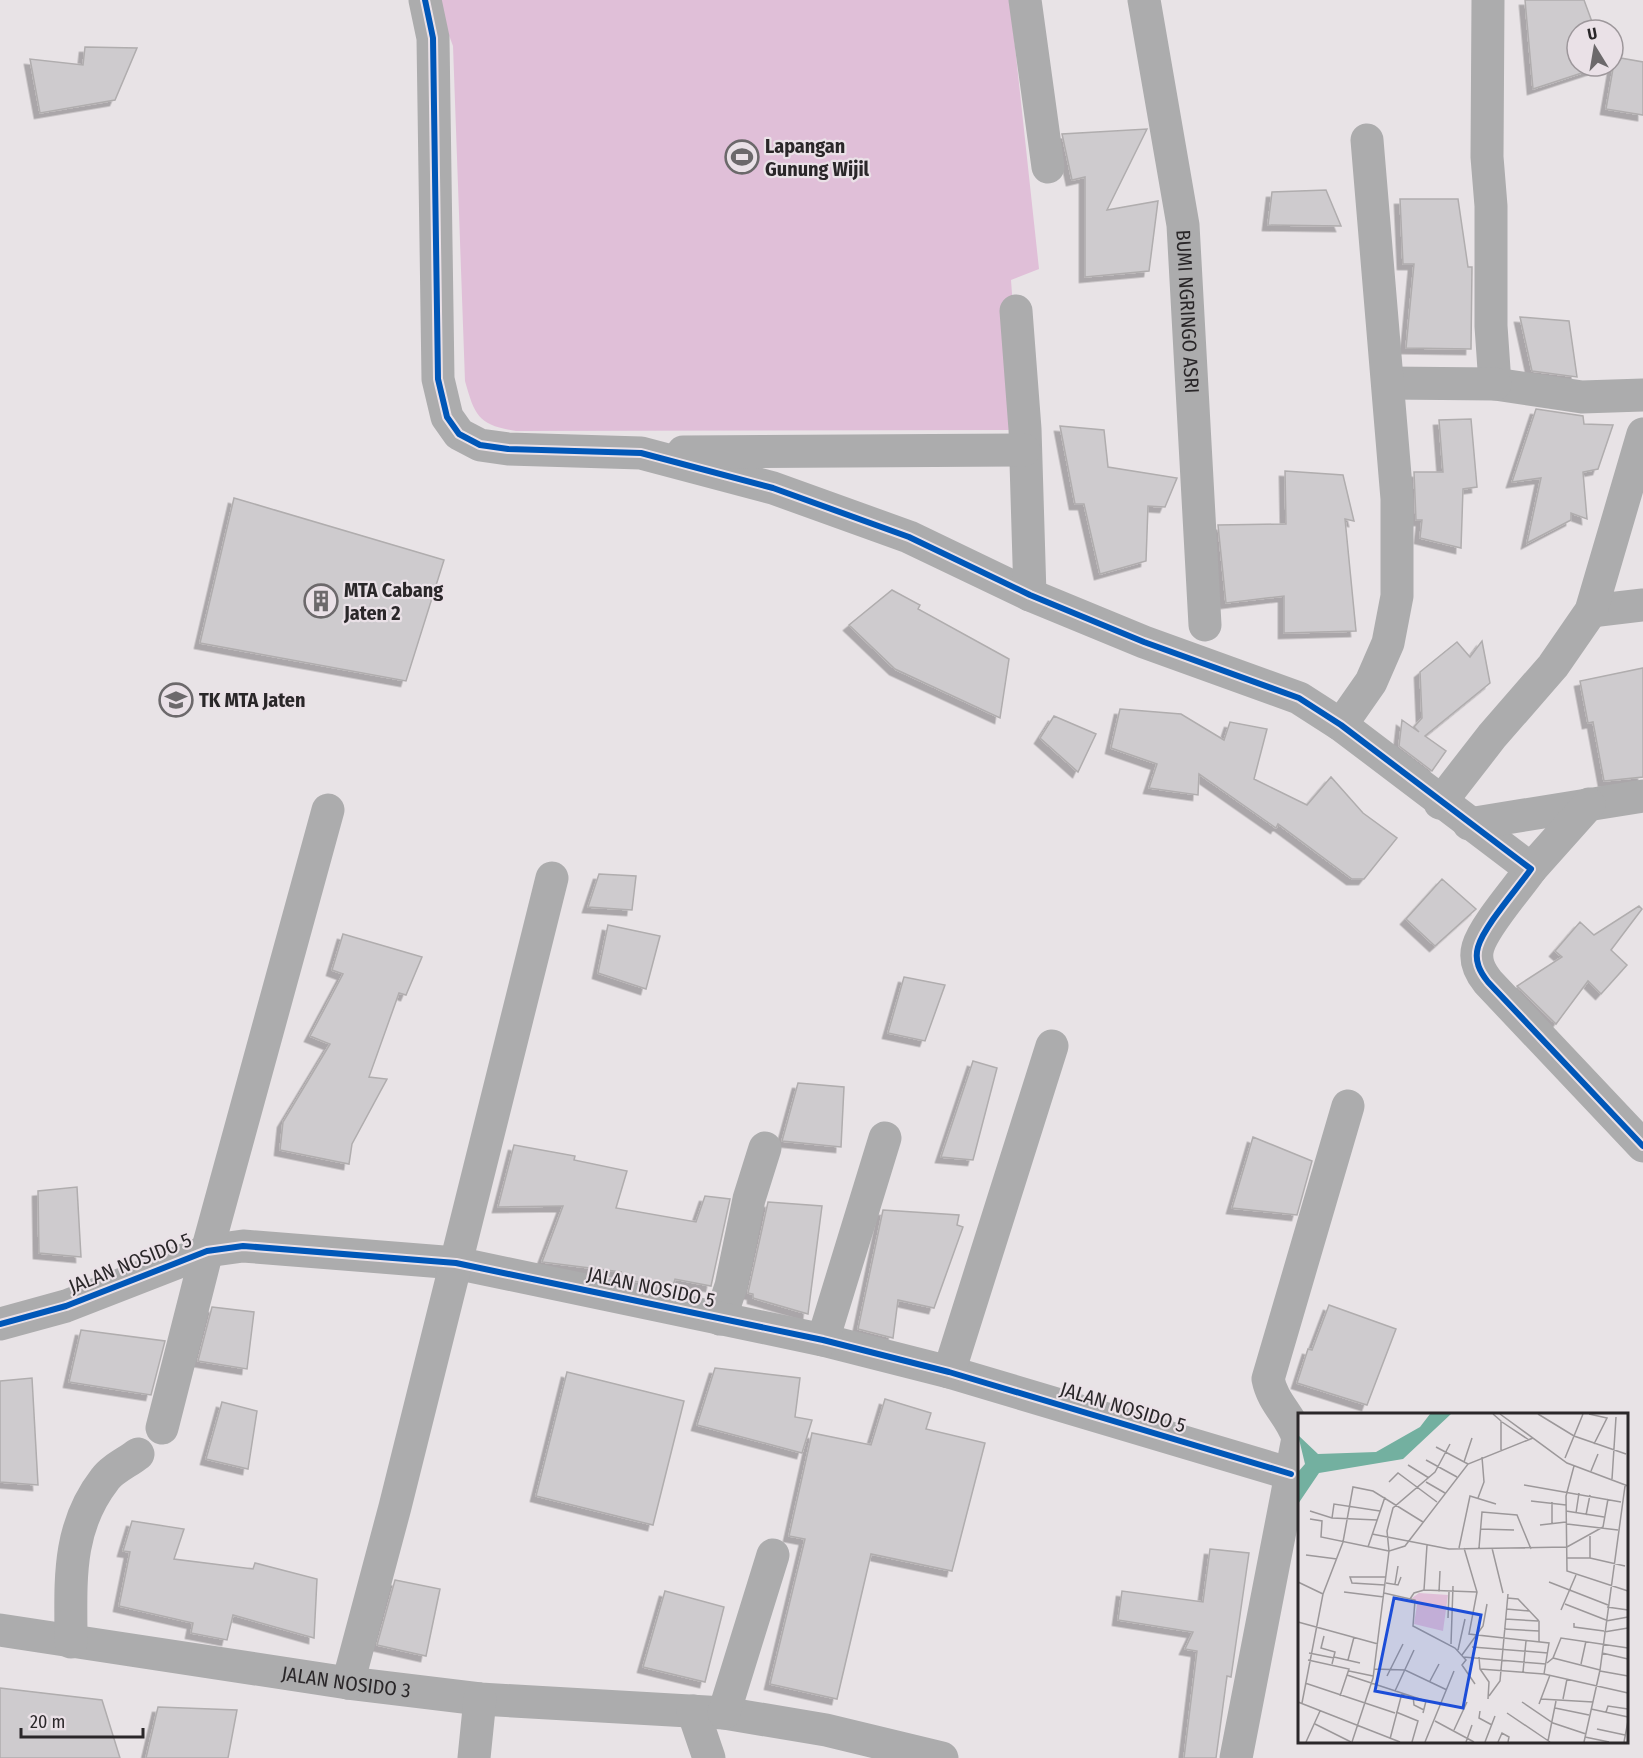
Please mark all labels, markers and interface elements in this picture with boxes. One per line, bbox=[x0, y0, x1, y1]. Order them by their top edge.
north arrow bbox=[1565, 18, 1625, 78]
text: U bbox=[1586, 24, 1599, 44]
place label: Lapangan Gunung Wijil bbox=[765, 134, 870, 181]
sports icon: Lapangan Gunung Wijil bbox=[724, 139, 760, 175]
street label: BUMI NGRINGO ASRI bbox=[1171, 229, 1204, 394]
place label: MTA Cabang Jaten 2 bbox=[343, 578, 443, 625]
building icon: MTA Cabang Jaten 2 bbox=[303, 583, 339, 619]
school or university icon: TK MTA Jaten bbox=[158, 682, 194, 718]
place label: TK MTA Jaten bbox=[199, 688, 305, 712]
street label: JALAN NOSIDO 5 bbox=[65, 1228, 195, 1298]
street label: JALAN NOSIDO 5 bbox=[585, 1262, 717, 1312]
street label: JALAN NOSIDO 5 bbox=[1057, 1377, 1189, 1437]
inset map bbox=[1298, 1413, 1628, 1743]
street label: JALAN NOSIDO 3 bbox=[280, 1661, 412, 1702]
scale bar bbox=[21, 1701, 142, 1739]
text: 20 m bbox=[30, 1711, 65, 1733]

